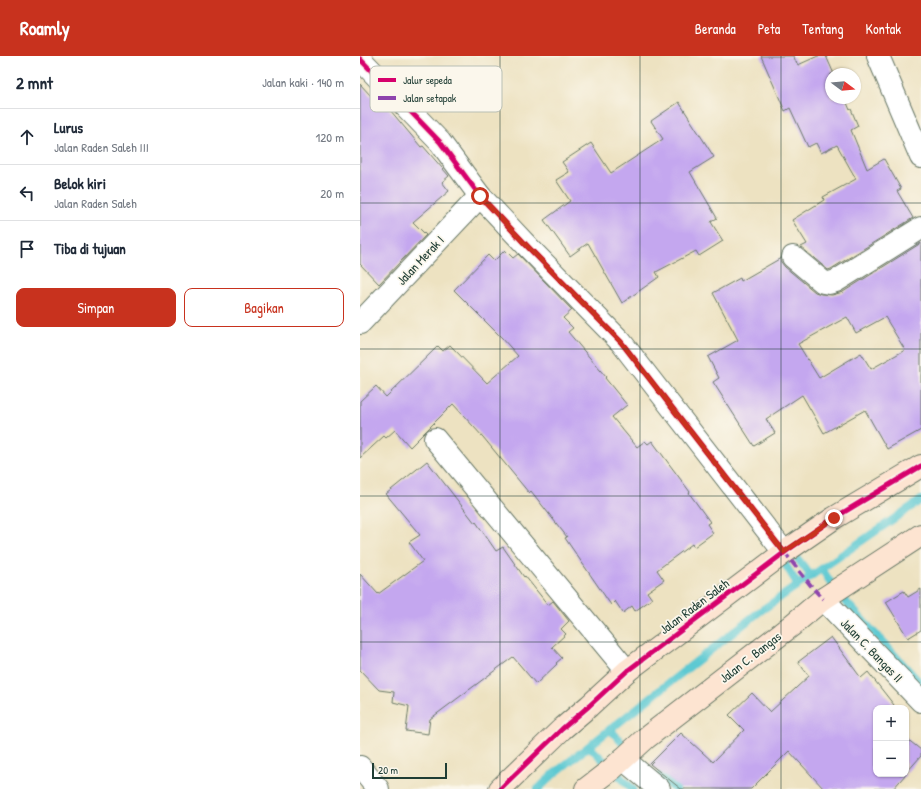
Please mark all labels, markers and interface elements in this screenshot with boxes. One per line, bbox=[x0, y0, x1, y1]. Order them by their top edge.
text: Roamly bbox=[20, 15, 70, 41]
text: Beranda bbox=[695, 19, 736, 38]
text: Peta bbox=[758, 19, 780, 38]
text: Tentang bbox=[802, 19, 844, 38]
text: Kontak bbox=[866, 19, 901, 38]
legend bbox=[370, 66, 502, 112]
north arrow bbox=[825, 68, 861, 104]
text: 2 mnt bbox=[16, 71, 53, 94]
text: Jalan kaki · 140 m bbox=[262, 73, 344, 91]
text: Jalur sepeda bbox=[403, 73, 452, 87]
text: Jalan setapak bbox=[403, 91, 457, 105]
text: Lurus bbox=[54, 117, 83, 138]
icon: ahead bbox=[16, 126, 38, 148]
text: 120 m bbox=[316, 128, 344, 146]
text: Jalan Raden Saleh III bbox=[54, 138, 149, 156]
text: Belok kiri bbox=[54, 173, 106, 194]
icon: left bbox=[16, 182, 38, 204]
text: 20 m bbox=[320, 184, 344, 202]
route start bbox=[471, 187, 489, 205]
text: Jalan Raden Saleh bbox=[54, 194, 137, 212]
street label: Jalan Merak I bbox=[392, 231, 448, 289]
icon: arrive bbox=[16, 238, 38, 260]
text: Tiba di tujuan bbox=[54, 238, 126, 259]
button: Simpan bbox=[16, 288, 176, 327]
button: Bagikan bbox=[184, 288, 344, 327]
route end bbox=[825, 509, 843, 527]
street label: Jalan Raden Saleh bbox=[656, 574, 733, 638]
street label: Jalan C. Bangas II bbox=[837, 614, 907, 686]
street label: Jalan C. Bangas bbox=[715, 627, 785, 687]
map controls bbox=[873, 705, 909, 777]
button: + bbox=[873, 705, 909, 741]
button: − bbox=[873, 741, 909, 777]
scale bar bbox=[372, 761, 447, 780]
text: 20 m bbox=[378, 763, 398, 777]

